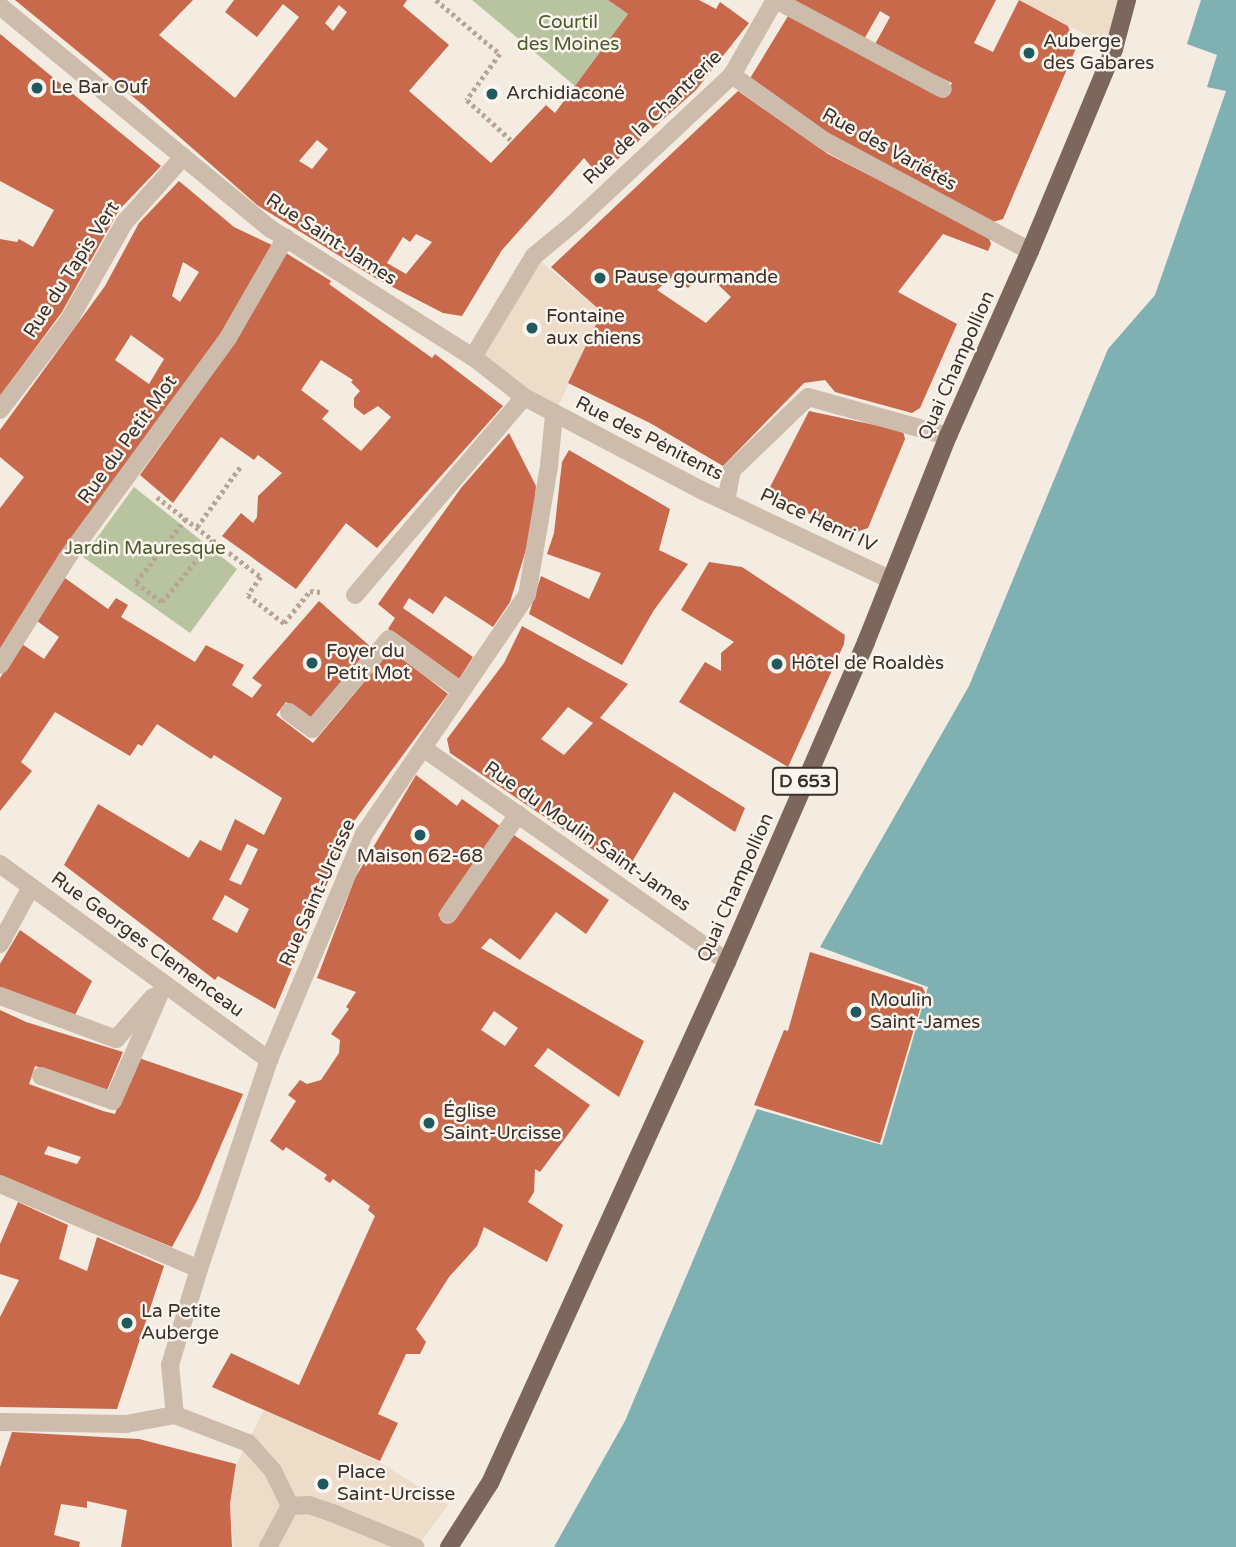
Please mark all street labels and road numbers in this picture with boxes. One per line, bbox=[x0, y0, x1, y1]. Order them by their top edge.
street label: Rue de la Chantrerie bbox=[579, 46, 727, 190]
street label: Rue des Variétés bbox=[818, 104, 960, 196]
street label: Rue Saint-James bbox=[261, 189, 401, 291]
street label: Rue du Tapis Vert bbox=[19, 197, 125, 343]
street label: Quai Champollion bbox=[914, 288, 1000, 444]
street label: Rue du Petit Mot bbox=[74, 371, 182, 509]
street label: Rue des Pénitents bbox=[571, 392, 727, 486]
street label: Place Henri IV bbox=[756, 484, 880, 558]
street label: Rue du Moulin Saint-James bbox=[479, 757, 695, 917]
road number: D 653 bbox=[772, 766, 838, 796]
street label: Quai Champollion bbox=[693, 810, 779, 966]
street label: Rue Saint-Urcisse bbox=[275, 816, 361, 970]
street label: Rue Georges Clemenceau bbox=[46, 867, 248, 1023]

